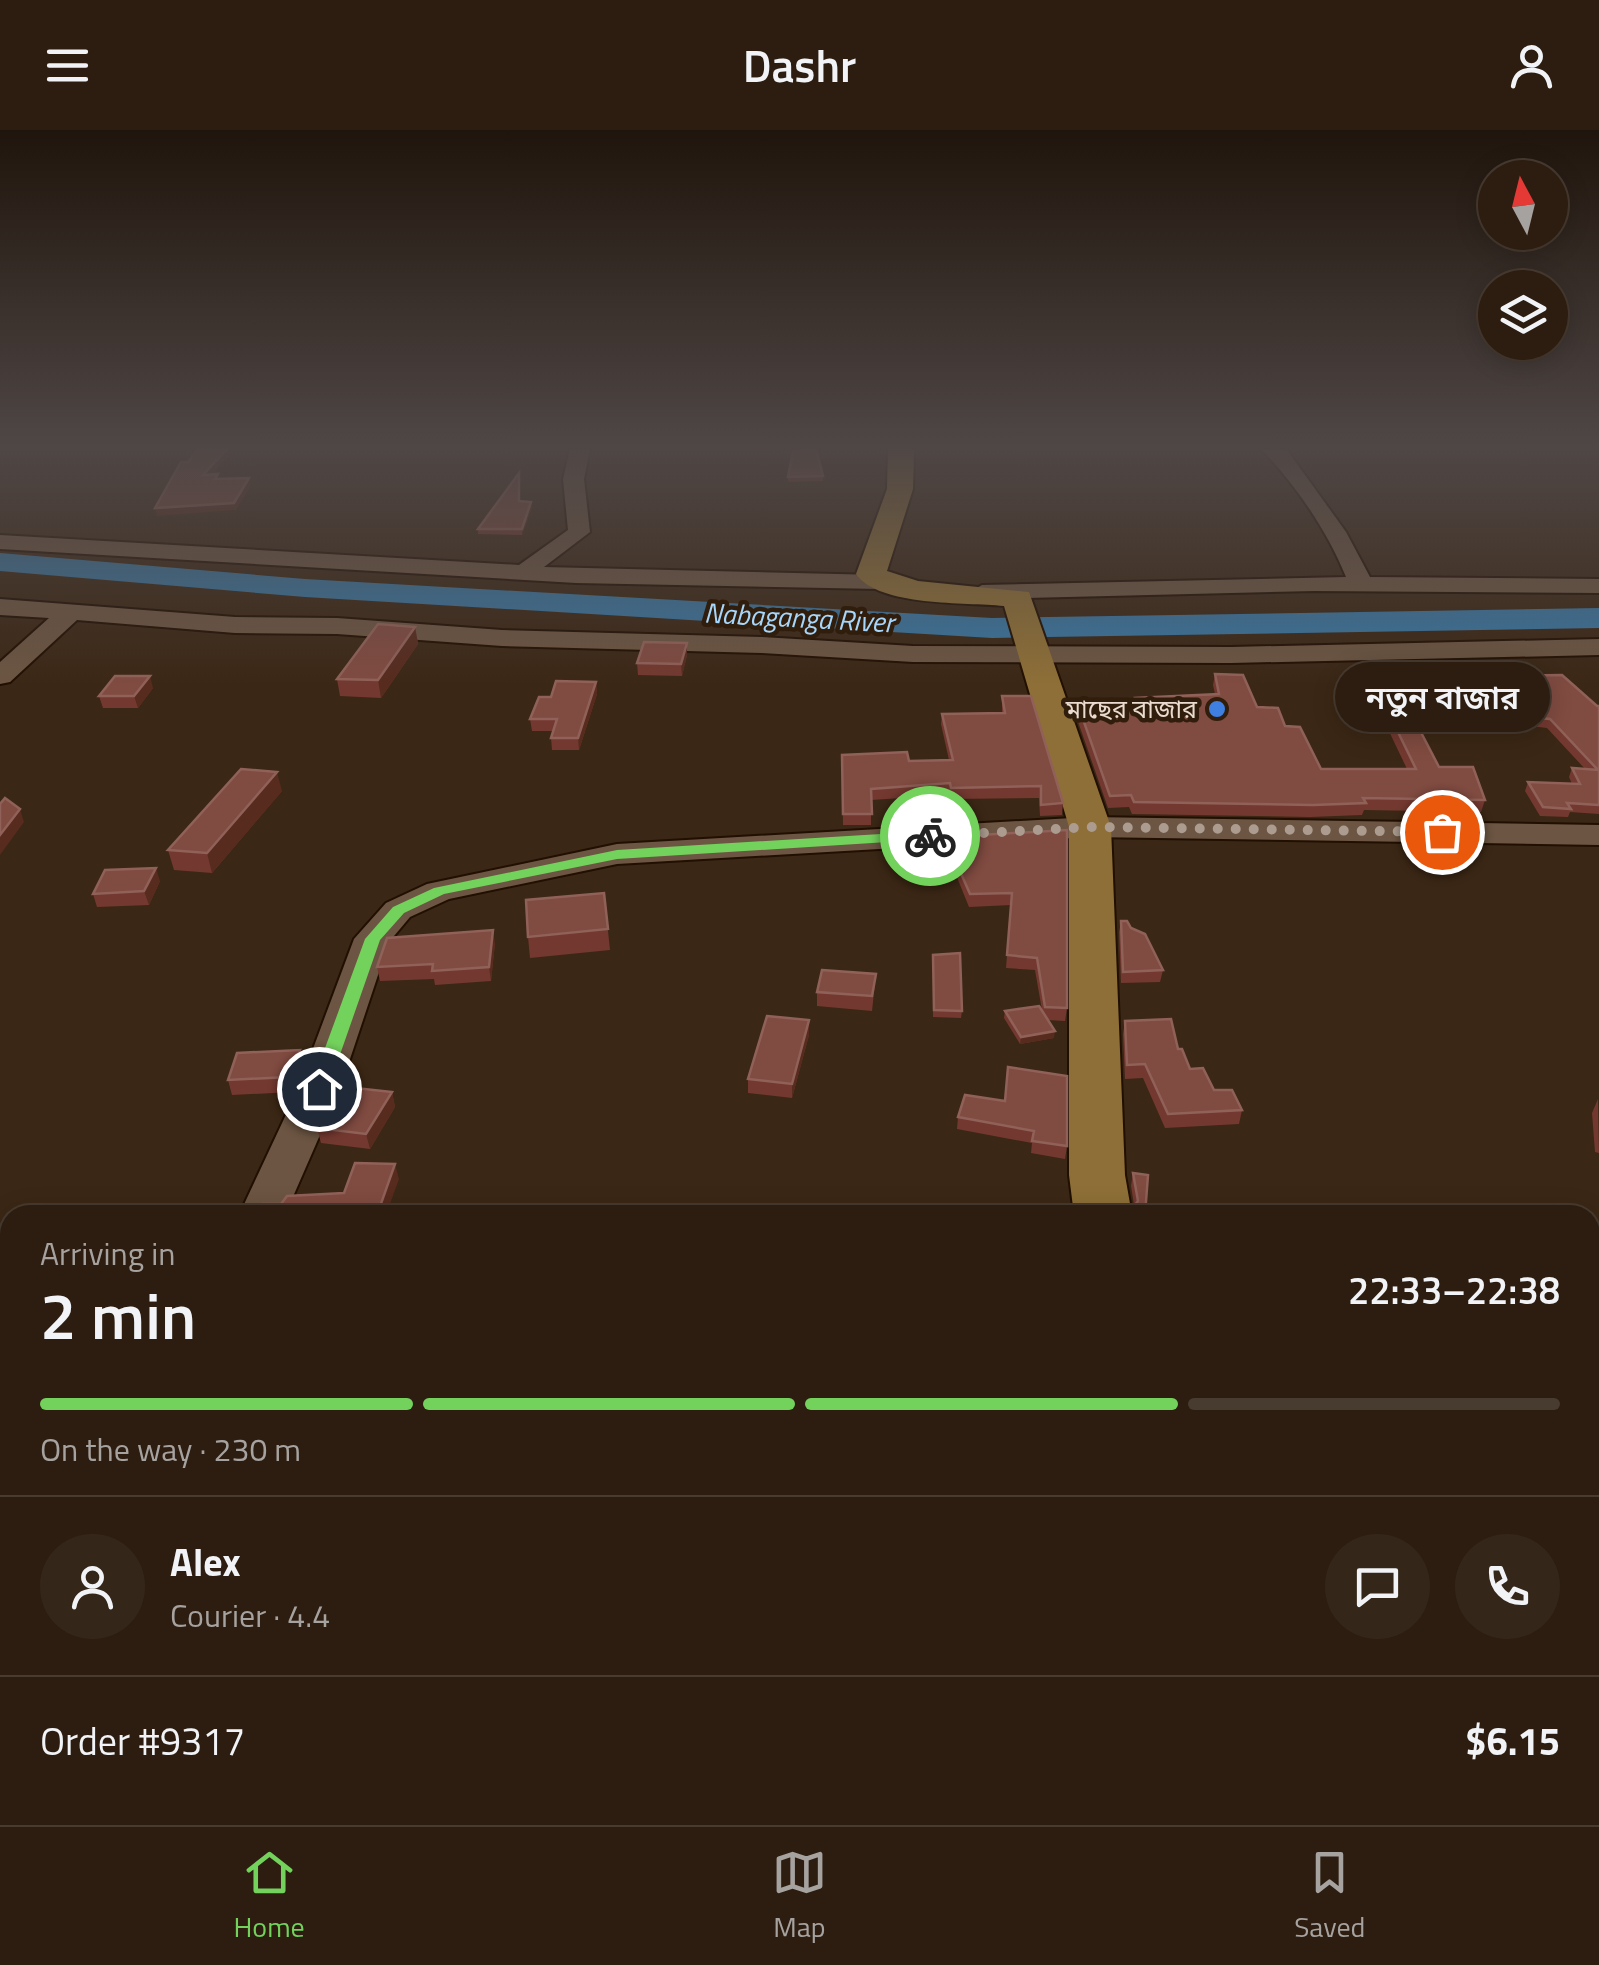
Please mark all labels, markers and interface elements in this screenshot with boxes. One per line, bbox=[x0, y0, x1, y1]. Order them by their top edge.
text: Dashr bbox=[743, 31, 856, 99]
icon: menu bbox=[40, 38, 95, 93]
icon: person bbox=[1504, 38, 1559, 93]
north arrow bbox=[1478, 160, 1568, 250]
map controls bbox=[1478, 160, 1568, 360]
button: layers bbox=[1478, 270, 1568, 360]
water label: Nabaganga River bbox=[703, 591, 898, 644]
callout: নতুন বাজার bbox=[1334, 662, 1550, 732]
text: নতুন বাজার bbox=[1366, 673, 1519, 721]
place label: মাছের বাজার bbox=[1065, 690, 1198, 728]
marker: মাছের বাজার bbox=[1206, 698, 1228, 720]
courier bbox=[880, 786, 980, 886]
pin bbox=[1400, 790, 1485, 875]
icon: bag bbox=[1415, 805, 1470, 860]
icon: bike bbox=[903, 809, 958, 864]
pin bbox=[277, 1047, 362, 1132]
icon: home bbox=[292, 1062, 347, 1117]
text: Arriving in bbox=[40, 1229, 176, 1277]
text: 22:33–22:38 bbox=[1348, 1261, 1560, 1319]
text: 2 min bbox=[40, 1265, 196, 1364]
text: On the way · 230 m bbox=[40, 1425, 301, 1473]
text: Alex bbox=[170, 1533, 241, 1591]
button: person bbox=[40, 1534, 145, 1639]
button: chat bbox=[1325, 1534, 1430, 1639]
button: phone bbox=[1455, 1534, 1560, 1639]
text: Courier · 4.4 bbox=[170, 1591, 330, 1639]
text: Order #9317 bbox=[40, 1712, 245, 1770]
text: $6.15 bbox=[1465, 1712, 1560, 1770]
tab: Home bbox=[234, 1845, 305, 1948]
tab: Map bbox=[772, 1845, 827, 1948]
tab: Saved bbox=[1294, 1845, 1365, 1948]

